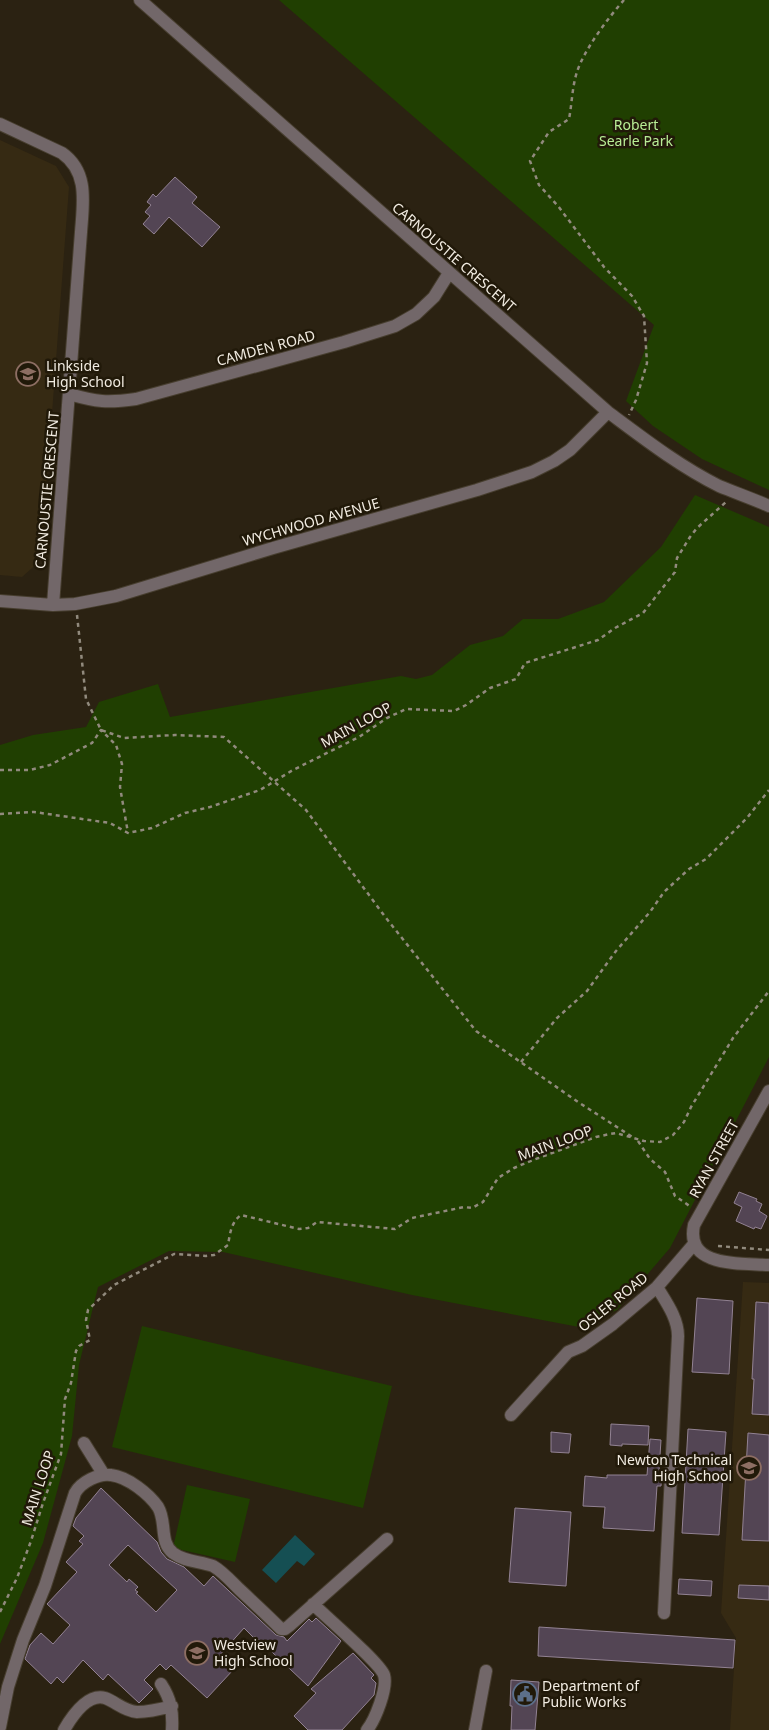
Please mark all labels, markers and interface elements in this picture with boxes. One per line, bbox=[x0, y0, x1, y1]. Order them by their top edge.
park label: Robert Searle Park bbox=[599, 115, 673, 150]
street label: CARNOUSTIE CRESCENT bbox=[388, 198, 520, 316]
street label: CAMDEN ROAD bbox=[214, 325, 317, 370]
place label: Linkside High School bbox=[46, 356, 125, 391]
school or university icon: Linkside High School bbox=[15, 361, 41, 387]
street label: CARNOUSTIE CRESCENT bbox=[30, 410, 63, 570]
street label: WYCHWOOD AVENUE bbox=[240, 493, 382, 550]
street label: MAIN LOOP bbox=[317, 697, 395, 752]
street label: RYAN STREET bbox=[684, 1116, 743, 1201]
street label: MAIN LOOP bbox=[515, 1120, 595, 1165]
street label: OSLER ROAD bbox=[574, 1268, 652, 1336]
street label: MAIN LOOP bbox=[16, 1448, 59, 1528]
place label: Newton Technical High School bbox=[616, 1450, 732, 1485]
school or university icon: Newton Technical High School bbox=[736, 1455, 762, 1481]
place label: Westview High School bbox=[214, 1635, 293, 1670]
school or university icon: Westview High School bbox=[184, 1640, 210, 1666]
place label: Department of Public Works bbox=[542, 1676, 640, 1711]
public building icon: Department of Public Works bbox=[512, 1681, 538, 1707]

